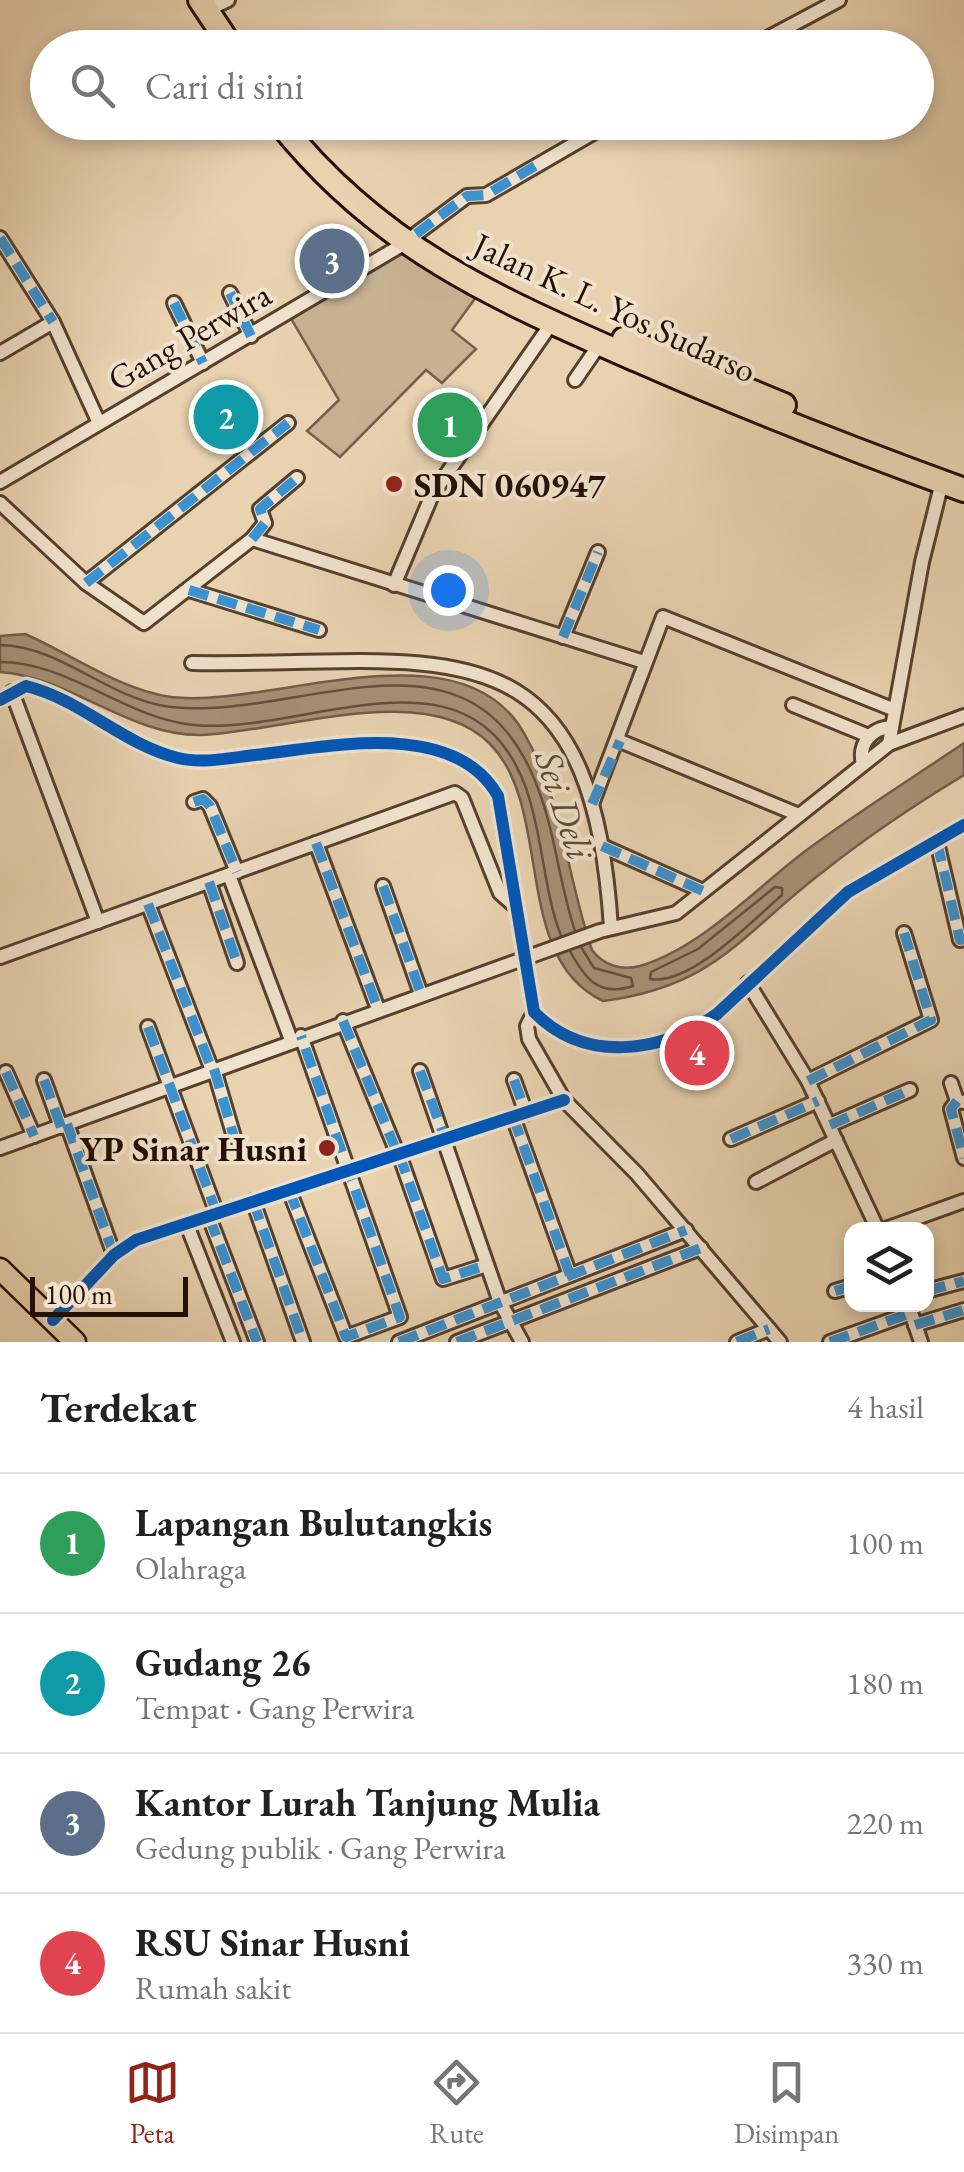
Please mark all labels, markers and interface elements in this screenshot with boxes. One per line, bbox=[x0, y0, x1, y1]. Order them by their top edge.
search box bbox=[30, 30, 934, 140]
icon: search bbox=[65, 58, 120, 113]
text: Cari di sini bbox=[145, 61, 304, 110]
street label: Jalan K. L. Yos Sudarso bbox=[464, 220, 764, 392]
pin: 3 bbox=[300, 224, 364, 298]
street label: Gang Perwira bbox=[99, 271, 279, 401]
pin: 2 bbox=[194, 380, 258, 454]
pin: 1 bbox=[418, 388, 482, 462]
place label: SDN 060947 bbox=[414, 462, 606, 507]
marker: SDN 060947 bbox=[383, 473, 405, 495]
your location bbox=[423, 565, 474, 616]
water label: Sei Deli bbox=[524, 743, 606, 868]
pin: 4 bbox=[664, 1016, 730, 1090]
place label: YP Sinar Husni bbox=[80, 1126, 307, 1171]
marker: YP Sinar Husni bbox=[316, 1137, 338, 1159]
map controls bbox=[844, 1222, 934, 1312]
button: layers bbox=[844, 1222, 934, 1312]
scale bar bbox=[30, 1272, 188, 1316]
text: 100 m bbox=[45, 1276, 113, 1312]
text: Terdekat bbox=[40, 1380, 197, 1435]
text: 4 hasil bbox=[847, 1386, 924, 1428]
text: Lapangan Bulutangkis bbox=[135, 1498, 492, 1547]
text: 1 bbox=[64, 1522, 81, 1564]
text: 100 m bbox=[847, 1522, 924, 1564]
text: Olahraga bbox=[135, 1547, 247, 1589]
text: Gudang 26 bbox=[135, 1638, 311, 1687]
text: 2 bbox=[64, 1662, 81, 1704]
text: 180 m bbox=[847, 1662, 924, 1704]
text: Tempat · Gang Perwira bbox=[135, 1687, 414, 1729]
text: Kantor Lurah Tanjung Mulia bbox=[135, 1778, 600, 1827]
text: 3 bbox=[64, 1802, 81, 1844]
text: 220 m bbox=[847, 1802, 924, 1844]
text: Gedung publik · Gang Perwira bbox=[135, 1827, 506, 1869]
text: RSU Sinar Husni bbox=[135, 1918, 410, 1967]
text: 4 bbox=[64, 1942, 81, 1984]
text: 330 m bbox=[847, 1942, 924, 1984]
text: Rumah sakit bbox=[135, 1967, 291, 2009]
tab: Peta bbox=[125, 2055, 180, 2151]
tab: Rute bbox=[429, 2055, 484, 2151]
tab: Disimpan bbox=[734, 2055, 839, 2151]

